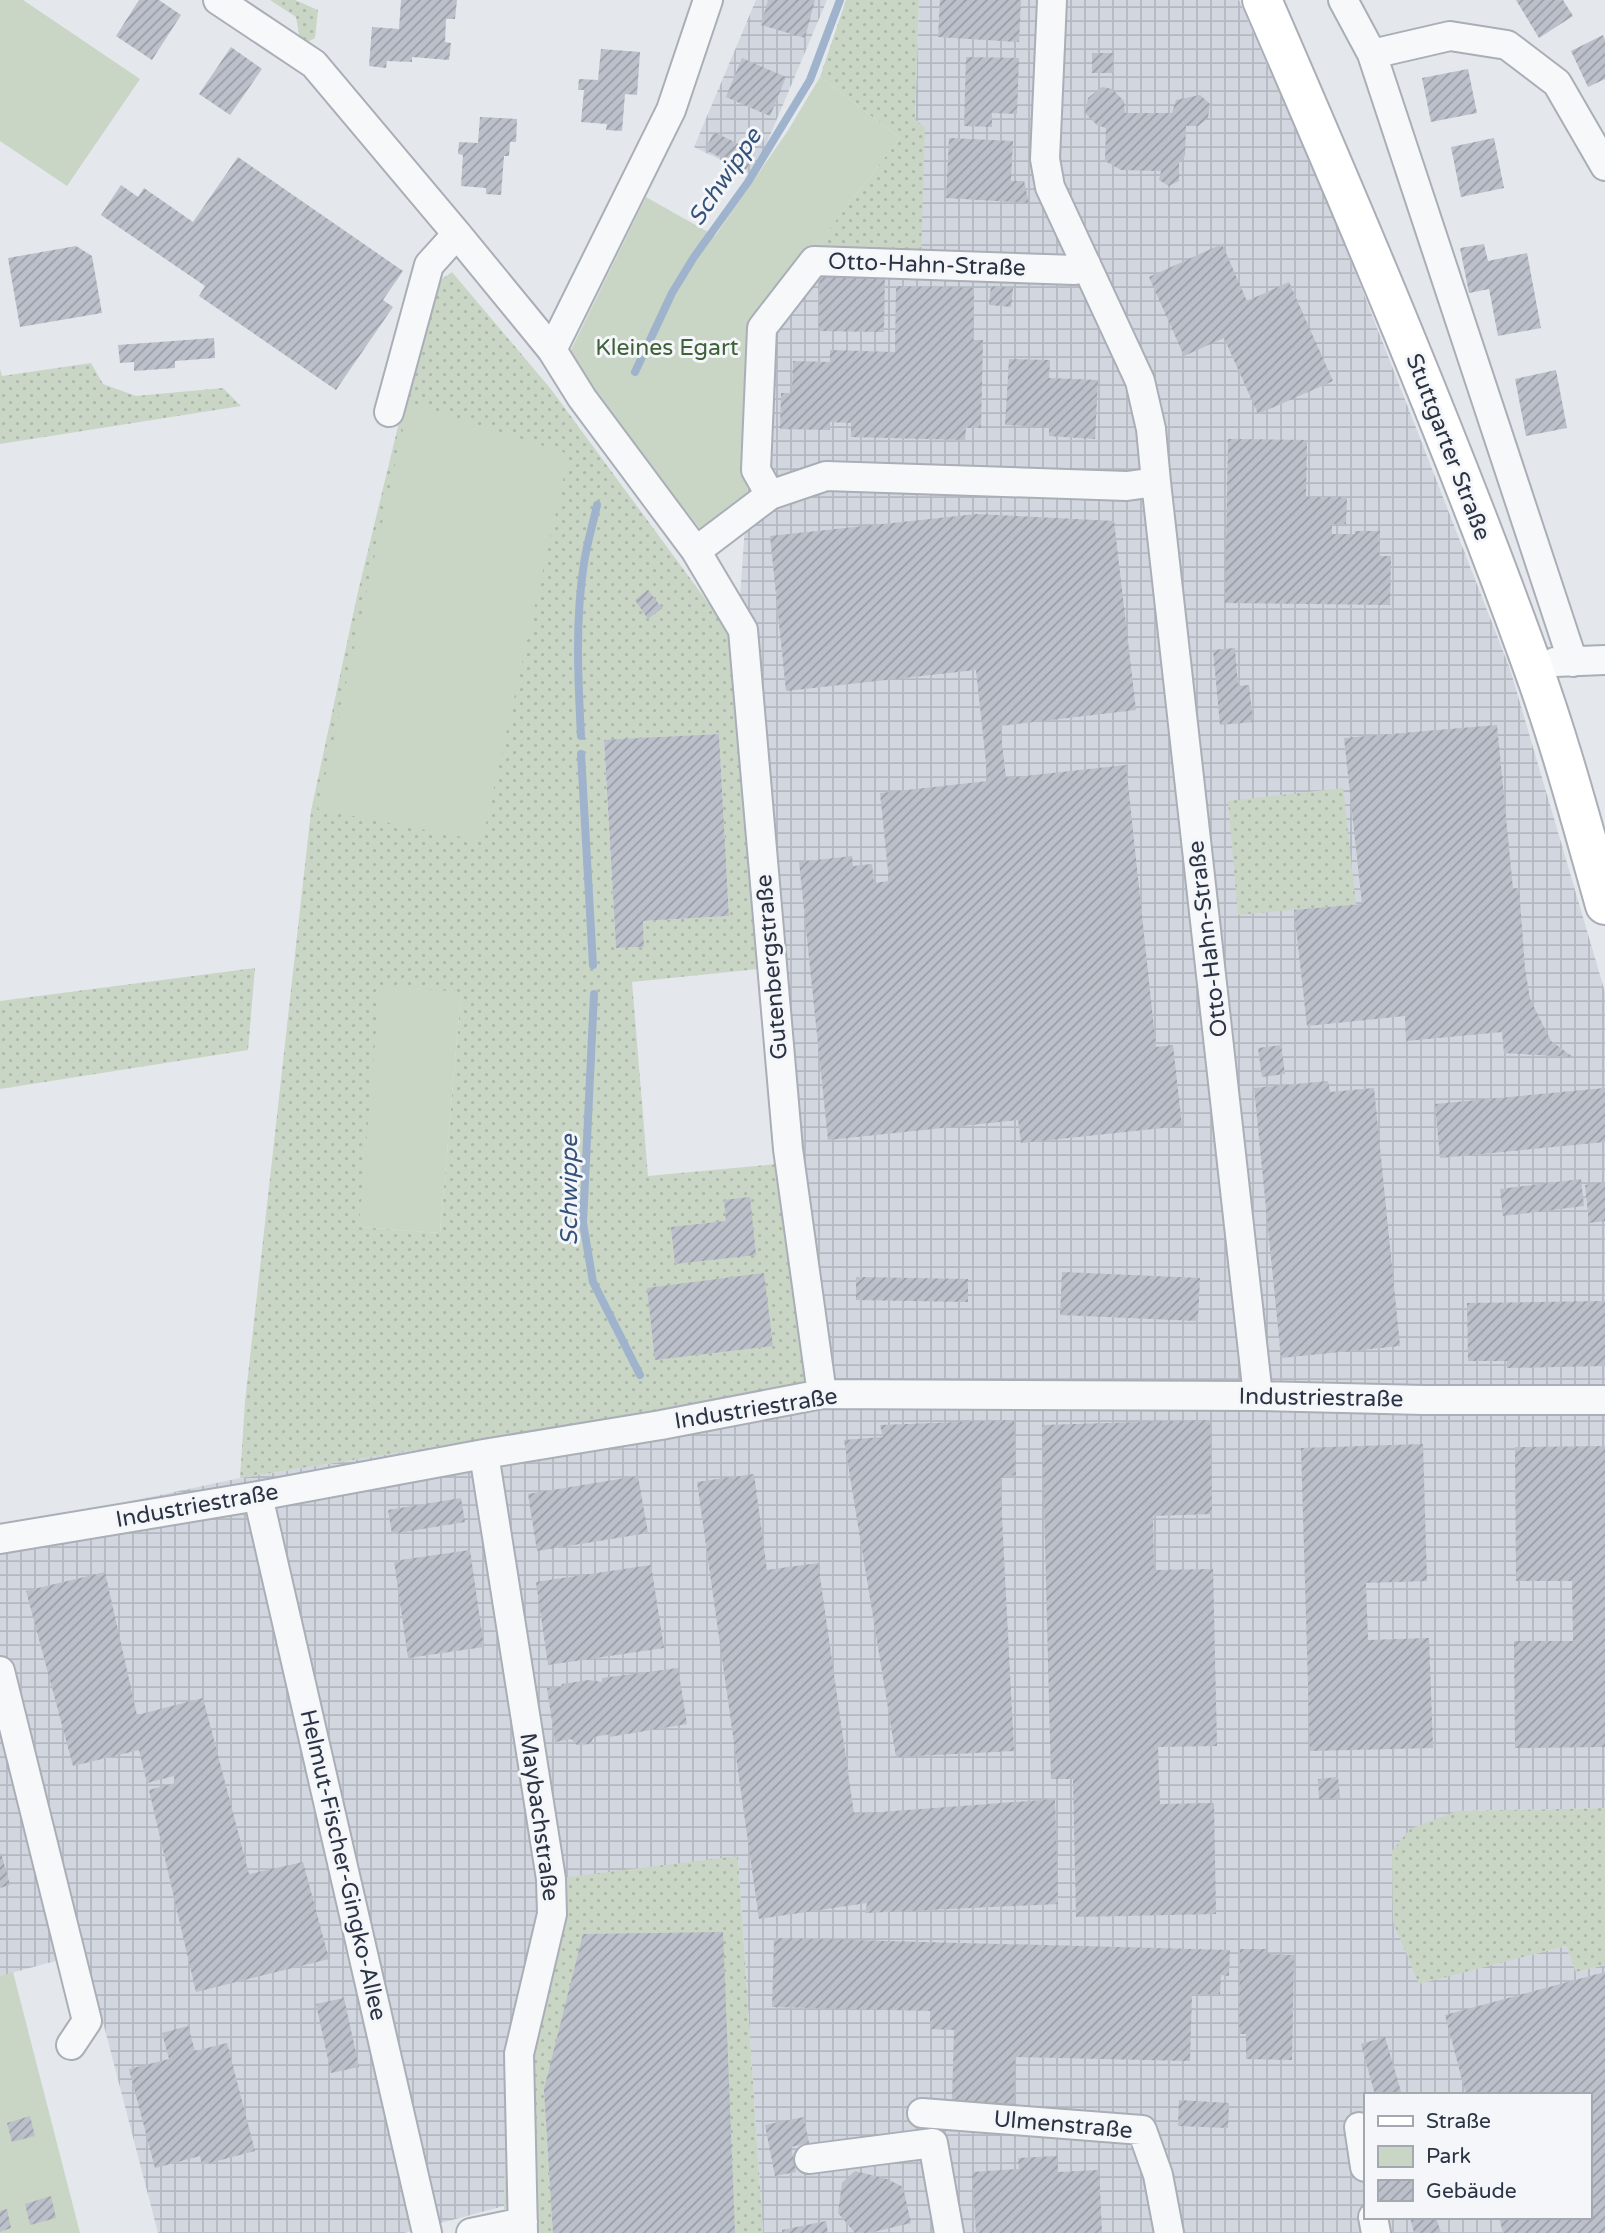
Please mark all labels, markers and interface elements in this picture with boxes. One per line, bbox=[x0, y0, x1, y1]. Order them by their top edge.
water label: Schwippe bbox=[682, 122, 769, 231]
street label: Otto-Hahn-Straße bbox=[828, 248, 1026, 282]
park label: Kleines Egart bbox=[595, 334, 739, 362]
street label: Stuttgarter Straße bbox=[1399, 350, 1497, 544]
street label: Otto-Hahn-Straße bbox=[1182, 839, 1234, 1039]
street label: Gutenbergstraße bbox=[750, 873, 794, 1061]
water label: Schwippe bbox=[555, 1133, 584, 1245]
street label: Industriestraße bbox=[673, 1382, 839, 1436]
street label: Industriestraße bbox=[1238, 1383, 1404, 1413]
street label: Industriestraße bbox=[114, 1478, 280, 1534]
street label: Helmut-Fischer-Gingko-Allee bbox=[294, 1707, 392, 2023]
street label: Maybachstraße bbox=[513, 1731, 565, 1903]
legend bbox=[1364, 2093, 1591, 2219]
street label: Ulmenstraße bbox=[992, 2105, 1134, 2145]
text: Straße bbox=[1426, 2109, 1491, 2134]
text: Park bbox=[1426, 2144, 1471, 2169]
text: Gebäude bbox=[1426, 2179, 1517, 2204]

